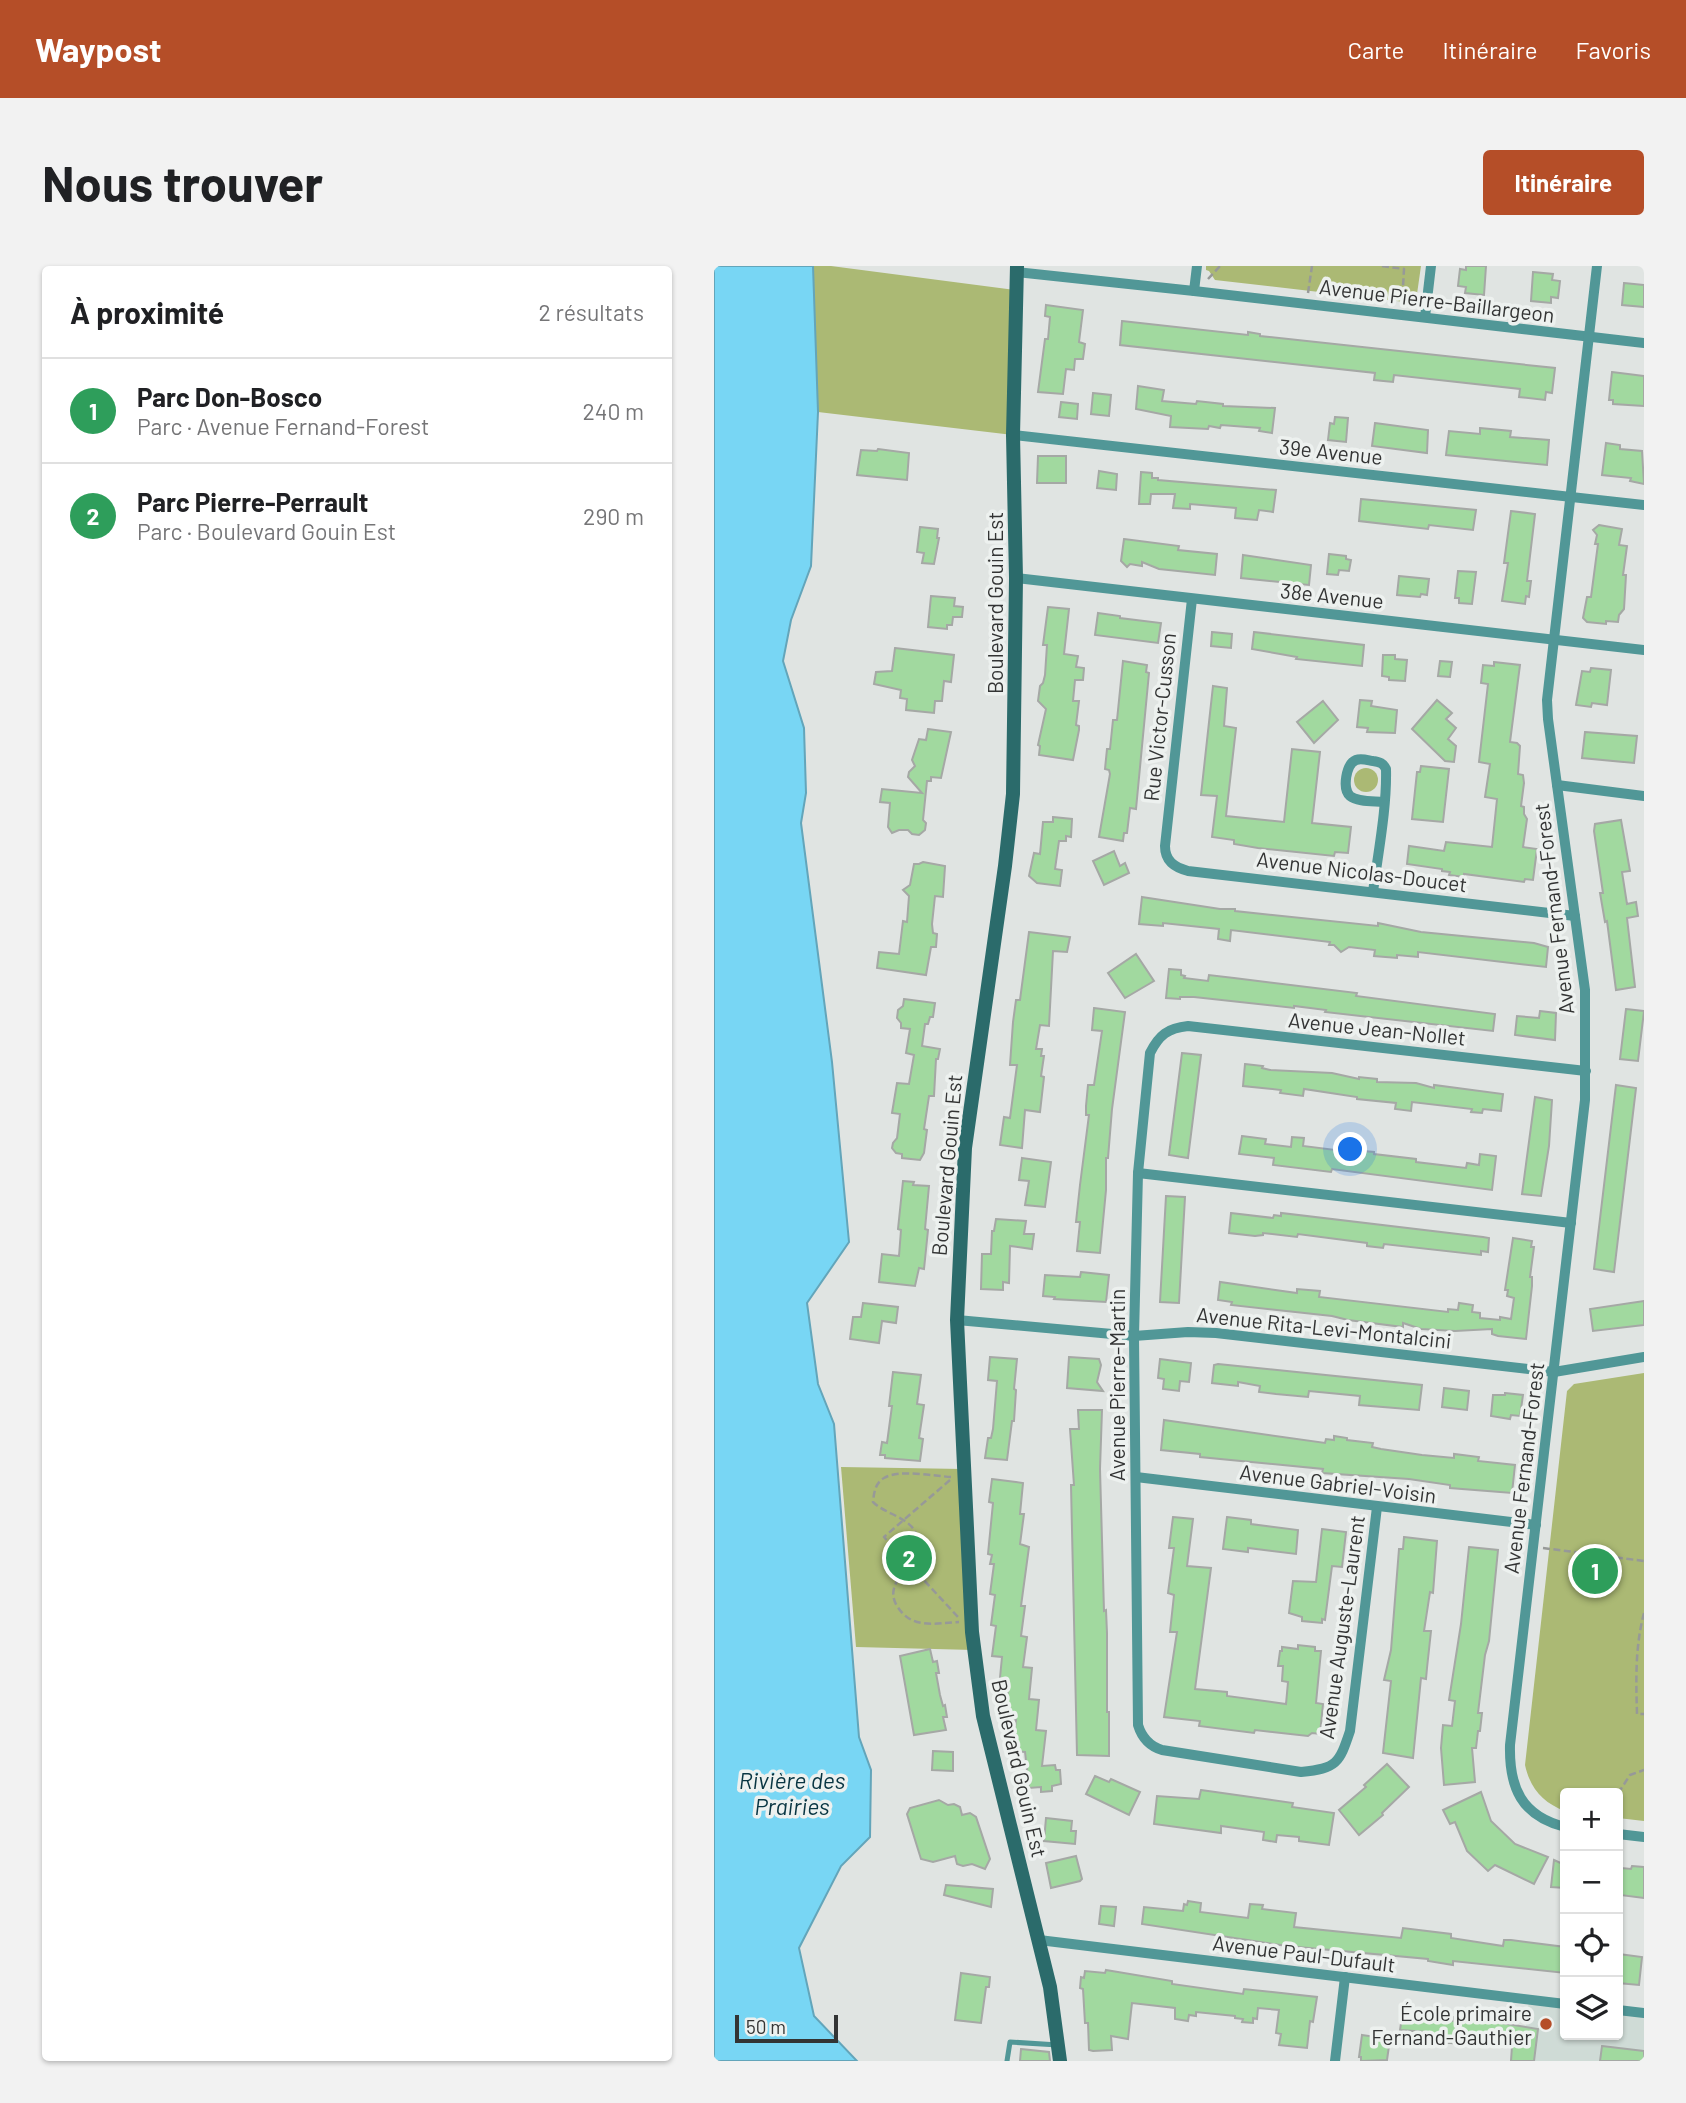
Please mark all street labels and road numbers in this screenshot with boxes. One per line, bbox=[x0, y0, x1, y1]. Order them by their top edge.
street label: Avenue Pierre-Baillargeon bbox=[1318, 273, 1556, 327]
street label: 39e Avenue bbox=[1278, 433, 1384, 469]
street label: Boulevard Gouin Est bbox=[982, 512, 1007, 694]
street label: 38e Avenue bbox=[1279, 577, 1385, 613]
street label: Rue Victor-Cusson bbox=[1138, 631, 1180, 803]
street label: Avenue Fernand-Forest bbox=[1528, 802, 1578, 1016]
street label: Avenue Nicolas-Doucet bbox=[1255, 846, 1469, 896]
street label: Avenue Jean-Nollet bbox=[1287, 1006, 1467, 1050]
street label: Boulevard Gouin Est bbox=[926, 1073, 966, 1257]
street label: Avenue Pierre-Martin bbox=[1104, 1289, 1129, 1481]
street label: Avenue Rita-Levi-Montalcini bbox=[1195, 1301, 1453, 1353]
street label: Avenue Fernand-Forest bbox=[1498, 1361, 1548, 1575]
street label: Avenue Gabriel-Voisin bbox=[1238, 1459, 1438, 1507]
street label: Avenue Auguste-Laurent bbox=[1313, 1513, 1369, 1741]
street label: Boulevard Gouin Est bbox=[987, 1676, 1053, 1860]
street label: Avenue Paul-Dufault bbox=[1211, 1929, 1397, 1977]

